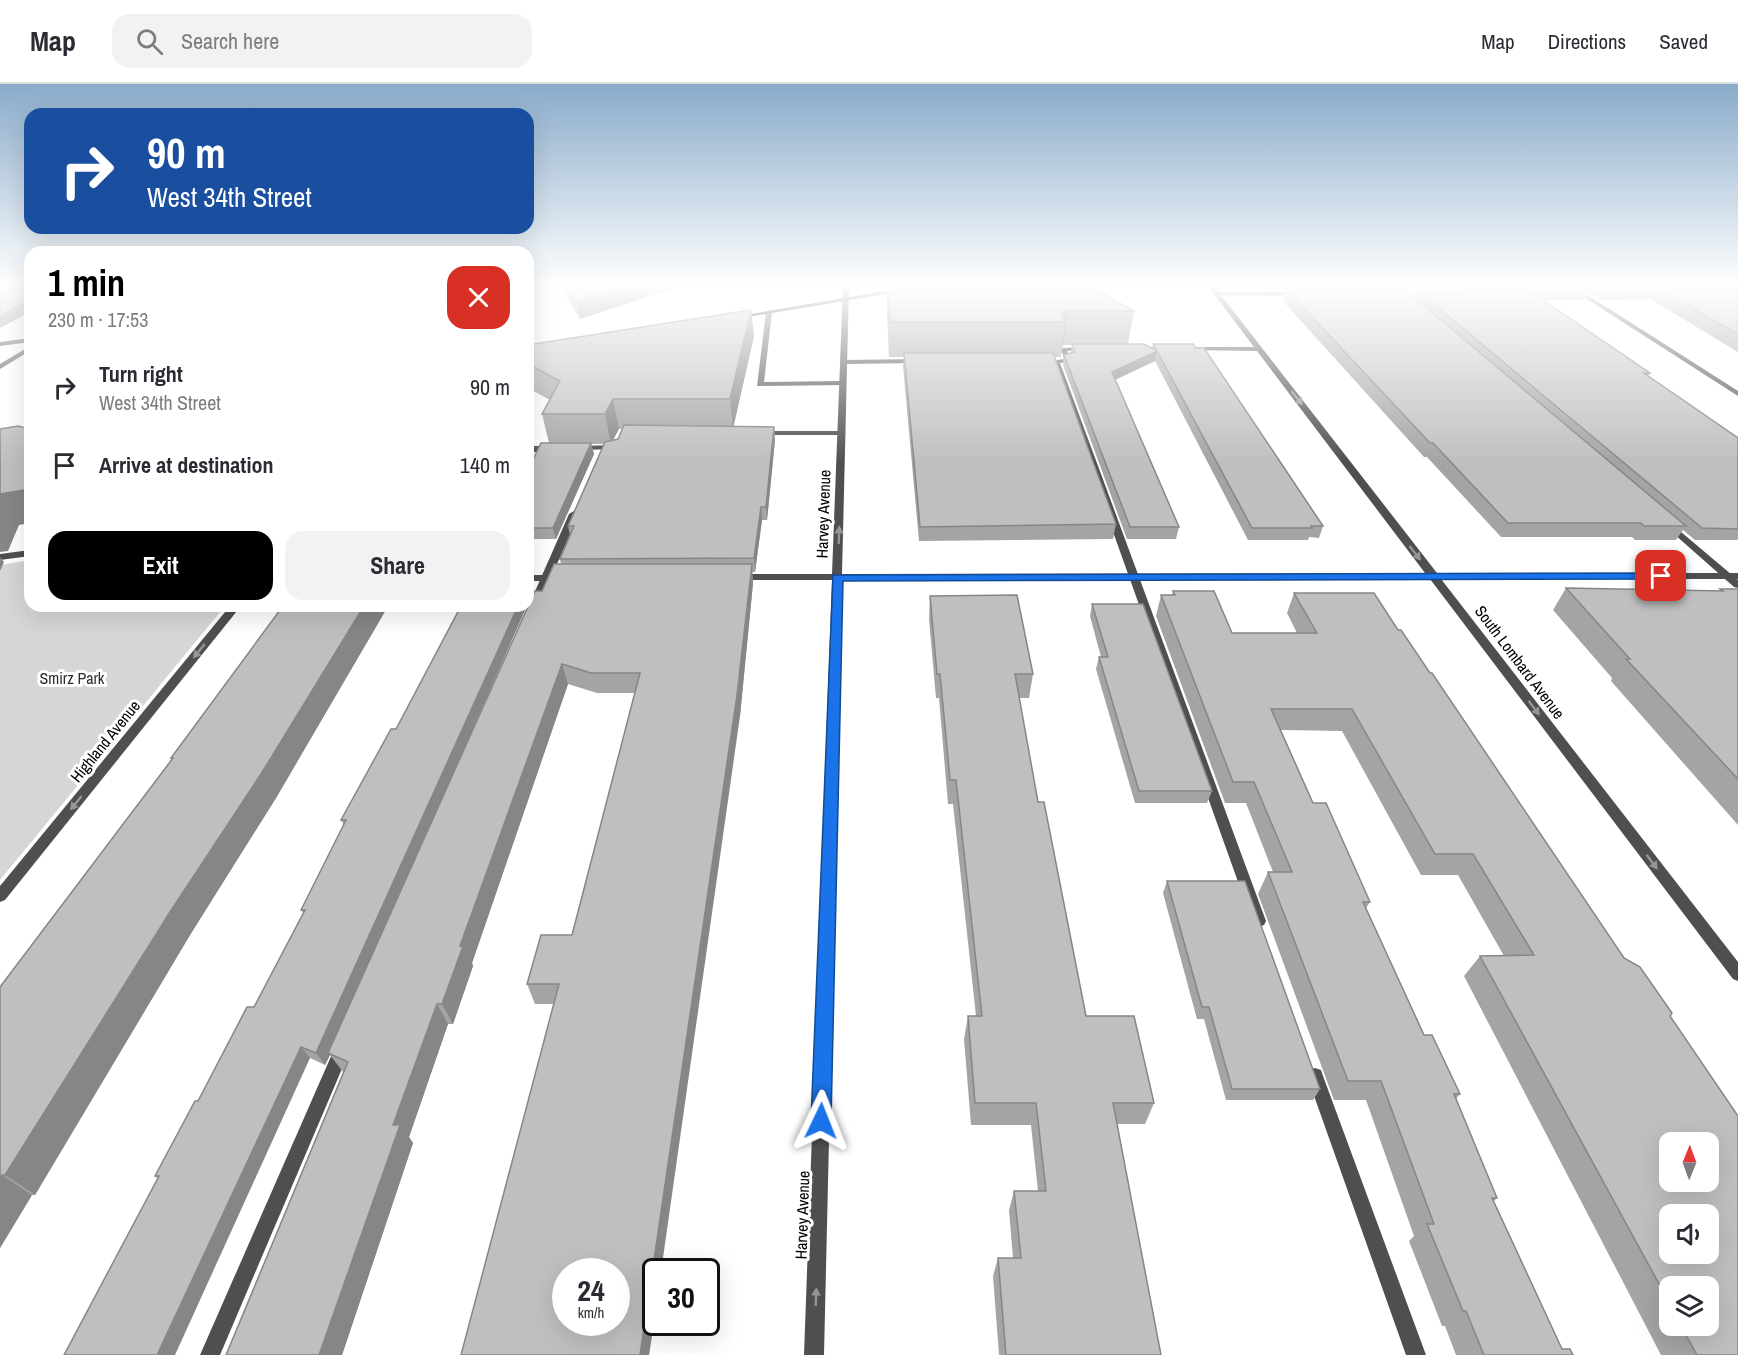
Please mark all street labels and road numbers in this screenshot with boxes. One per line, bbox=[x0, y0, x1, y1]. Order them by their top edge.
street label: Harvey Avenue bbox=[810, 469, 836, 559]
street label: South Lombard Avenue bbox=[1470, 601, 1570, 723]
street label: Highland Avenue bbox=[65, 695, 145, 787]
street label: Harvey Avenue bbox=[789, 1170, 815, 1260]

